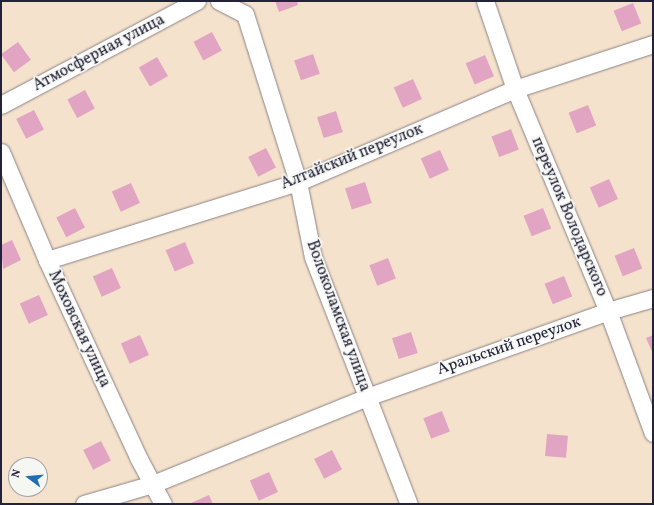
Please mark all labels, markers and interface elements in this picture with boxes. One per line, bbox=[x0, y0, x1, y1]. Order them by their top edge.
street label: Атмосферная улица bbox=[30, 10, 168, 96]
street label: Алтайский переулок bbox=[278, 120, 426, 194]
street label: переулок Володарского bbox=[527, 134, 611, 300]
street label: Волоколамская улица bbox=[302, 238, 374, 394]
street label: Моховская улица bbox=[43, 267, 115, 391]
street label: Аральский переулок bbox=[435, 312, 583, 380]
north arrow bbox=[8, 457, 48, 497]
text: N bbox=[9, 468, 25, 480]

